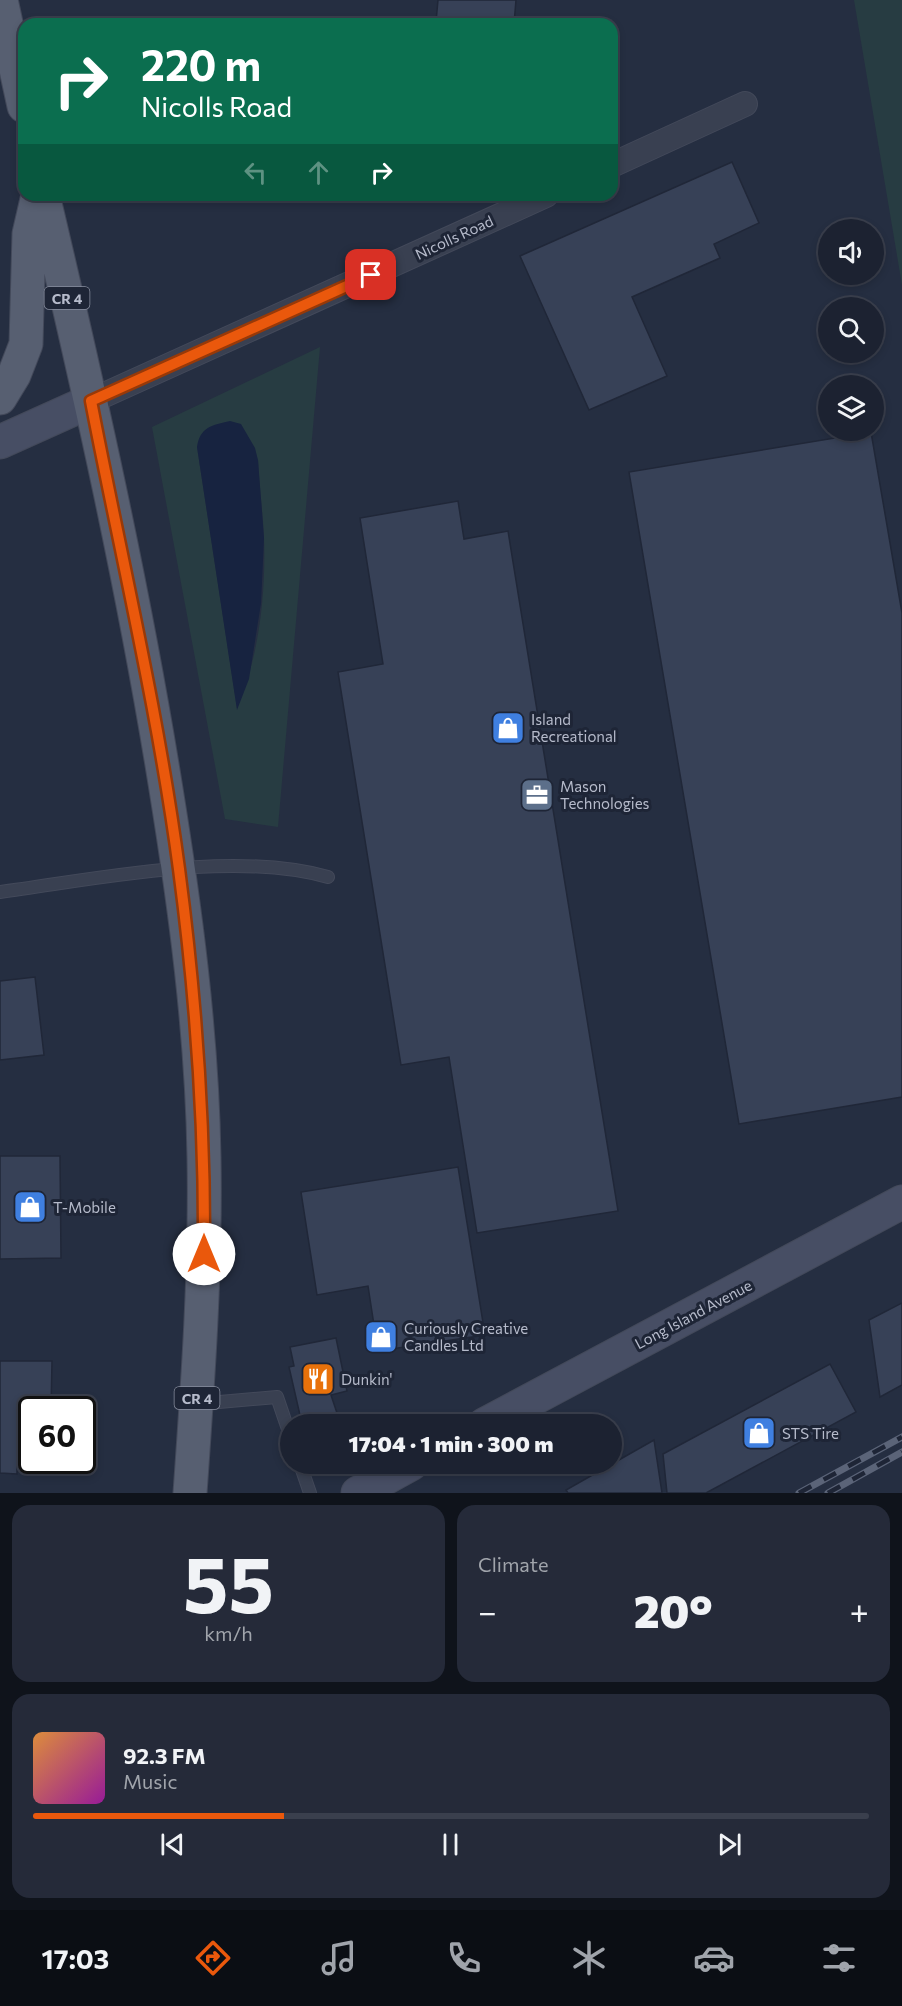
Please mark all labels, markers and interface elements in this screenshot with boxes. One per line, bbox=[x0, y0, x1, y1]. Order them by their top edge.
text: 220 m bbox=[141, 38, 261, 90]
icon: right bbox=[42, 42, 120, 120]
text: Nicolls Road bbox=[141, 90, 292, 123]
icon: left bbox=[239, 156, 272, 189]
icon: ahead bbox=[302, 156, 335, 189]
icon: right bbox=[365, 156, 398, 189]
street label: Nicolls Road bbox=[412, 211, 496, 263]
map controls bbox=[818, 219, 884, 441]
button: sound bbox=[818, 219, 884, 285]
pin bbox=[345, 249, 396, 300]
icon: arrive bbox=[354, 258, 387, 291]
road number: CR 4 bbox=[44, 287, 90, 309]
button: search bbox=[818, 297, 884, 363]
button: layers bbox=[818, 375, 884, 441]
shop icon: Island Recreational bbox=[490, 710, 526, 746]
place label: Island Recreational bbox=[531, 710, 617, 745]
office icon: Mason Technologies bbox=[519, 777, 555, 813]
place label: Mason Technologies bbox=[560, 777, 650, 812]
shop icon: T-Mobile bbox=[12, 1189, 48, 1225]
place label: T-Mobile bbox=[53, 1198, 116, 1216]
position arrow bbox=[172, 1222, 236, 1286]
street label: Long Island Avenue bbox=[631, 1276, 755, 1352]
shop icon: Curiously Creative Candles Ltd bbox=[363, 1319, 399, 1355]
place label: Curiously Creative Candles Ltd bbox=[404, 1319, 528, 1354]
restaurant icon: Dunkin' bbox=[300, 1361, 336, 1397]
place label: Dunkin' bbox=[341, 1370, 393, 1388]
road number: CR 4 bbox=[174, 1387, 220, 1409]
speed limit sign: 60 bbox=[18, 1396, 96, 1474]
shop icon: STS Tire bbox=[741, 1415, 777, 1451]
place label: STS Tire bbox=[782, 1424, 839, 1442]
text: 17:04 · 1 min · 300 m bbox=[348, 1430, 554, 1457]
text: 55 bbox=[183, 1534, 274, 1629]
text: Climate bbox=[478, 1552, 548, 1576]
text: 20° bbox=[634, 1582, 713, 1637]
text: − bbox=[478, 1590, 497, 1631]
text: + bbox=[850, 1590, 869, 1631]
text: km/h bbox=[204, 1621, 253, 1645]
text: 92.3 FM bbox=[123, 1742, 206, 1769]
text: Music bbox=[123, 1769, 177, 1793]
icon: previous bbox=[156, 1828, 189, 1861]
icon: pause bbox=[434, 1828, 467, 1861]
icon: next bbox=[713, 1828, 746, 1861]
icon: directions bbox=[192, 1937, 234, 1979]
icon: music bbox=[318, 1937, 360, 1979]
icon: phone bbox=[443, 1937, 485, 1979]
icon: climate bbox=[568, 1937, 610, 1979]
icon: car bbox=[693, 1937, 735, 1979]
icon: filters bbox=[818, 1937, 860, 1979]
text: 17:03 bbox=[42, 1942, 109, 1975]

